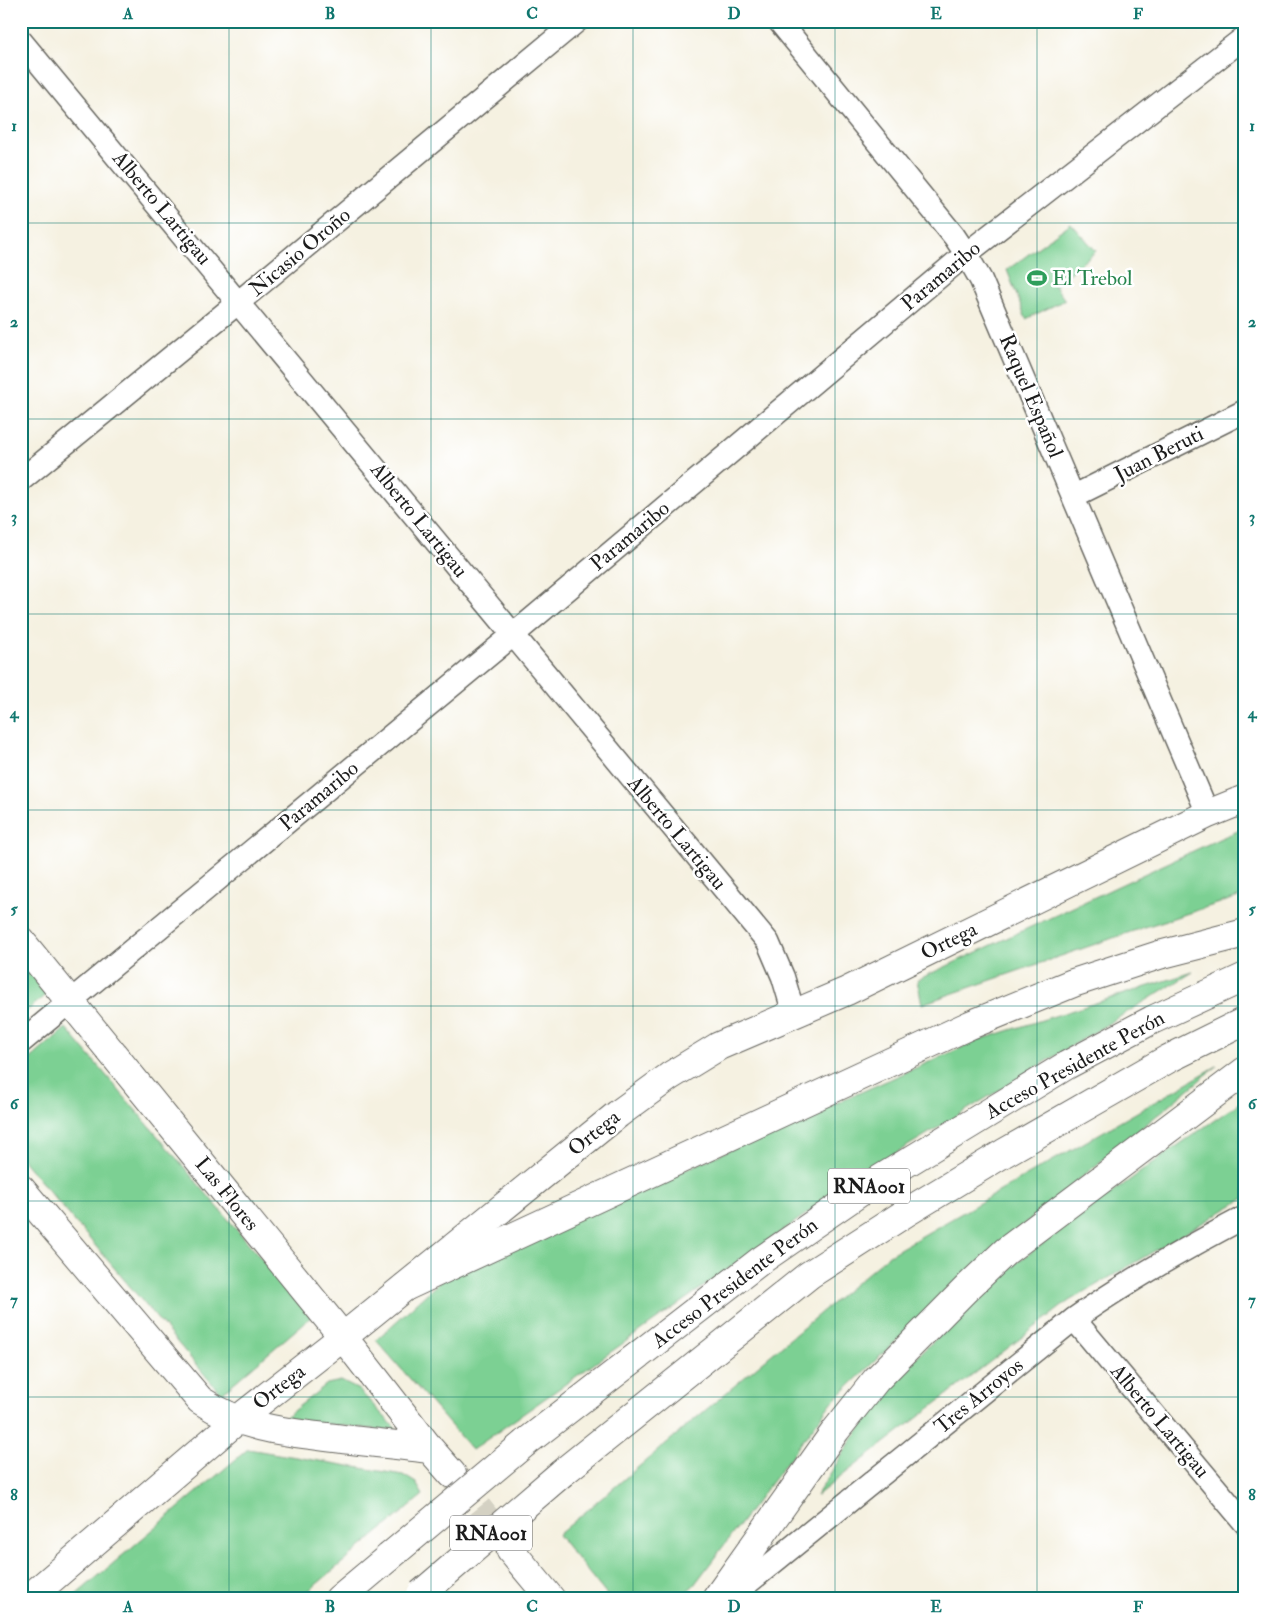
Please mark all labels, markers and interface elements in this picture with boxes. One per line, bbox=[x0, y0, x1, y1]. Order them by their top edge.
text: A bbox=[122, 4, 134, 24]
text: B bbox=[325, 4, 335, 24]
text: C bbox=[526, 4, 538, 24]
text: D bbox=[727, 4, 741, 24]
text: E bbox=[930, 4, 942, 24]
text: F bbox=[1133, 4, 1143, 24]
text: 1 bbox=[11, 116, 17, 136]
text: 1 bbox=[1249, 116, 1255, 136]
street label: Alberto Lartigau bbox=[106, 145, 218, 271]
street label: Nicasio Oroño bbox=[244, 202, 356, 302]
street label: Paramaribo bbox=[896, 235, 986, 317]
place label: El Trebol bbox=[1052, 265, 1133, 292]
sports icon: El Trebol bbox=[1026, 267, 1048, 289]
text: 2 bbox=[10, 312, 18, 332]
text: 2 bbox=[1248, 312, 1256, 332]
street label: Raquel Español bbox=[993, 330, 1069, 463]
street label: Juan Beruti bbox=[1109, 420, 1208, 488]
street label: Alberto Lartigau bbox=[364, 456, 474, 583]
street label: Paramaribo bbox=[585, 495, 675, 577]
text: 3 bbox=[11, 507, 17, 527]
text: 3 bbox=[1249, 507, 1255, 527]
text: 4 bbox=[9, 703, 20, 723]
text: 4 bbox=[1247, 703, 1258, 723]
street label: Paramaribo bbox=[274, 755, 364, 837]
street label: Alberto Lartigau bbox=[621, 770, 733, 896]
text: 5 bbox=[10, 899, 18, 919]
text: 5 bbox=[1248, 899, 1256, 919]
street label: Ortega bbox=[916, 916, 982, 966]
street label: Acceso Presidente Perón bbox=[980, 1004, 1170, 1126]
text: 6 bbox=[10, 1094, 20, 1114]
text: 6 bbox=[1248, 1094, 1258, 1114]
street label: Ortega bbox=[562, 1104, 626, 1162]
street label: Las Flores bbox=[189, 1151, 265, 1237]
road number: RNA001 bbox=[828, 1168, 910, 1204]
street label: Acceso Presidente Perón bbox=[646, 1212, 824, 1355]
text: 7 bbox=[10, 1290, 18, 1310]
text: 7 bbox=[1248, 1290, 1256, 1310]
street label: Tres Arroyos bbox=[929, 1352, 1029, 1440]
street label: Ortega bbox=[247, 1358, 311, 1416]
street label: Alberto Lartigau bbox=[1104, 1358, 1216, 1484]
text: 8 bbox=[10, 1485, 18, 1505]
text: 8 bbox=[1248, 1485, 1256, 1505]
road number: RNA001 bbox=[450, 1516, 532, 1550]
text: A bbox=[122, 1597, 134, 1617]
text: B bbox=[325, 1597, 335, 1617]
text: C bbox=[526, 1597, 538, 1617]
text: D bbox=[727, 1597, 741, 1617]
text: E bbox=[930, 1597, 942, 1617]
text: F bbox=[1133, 1597, 1143, 1617]

